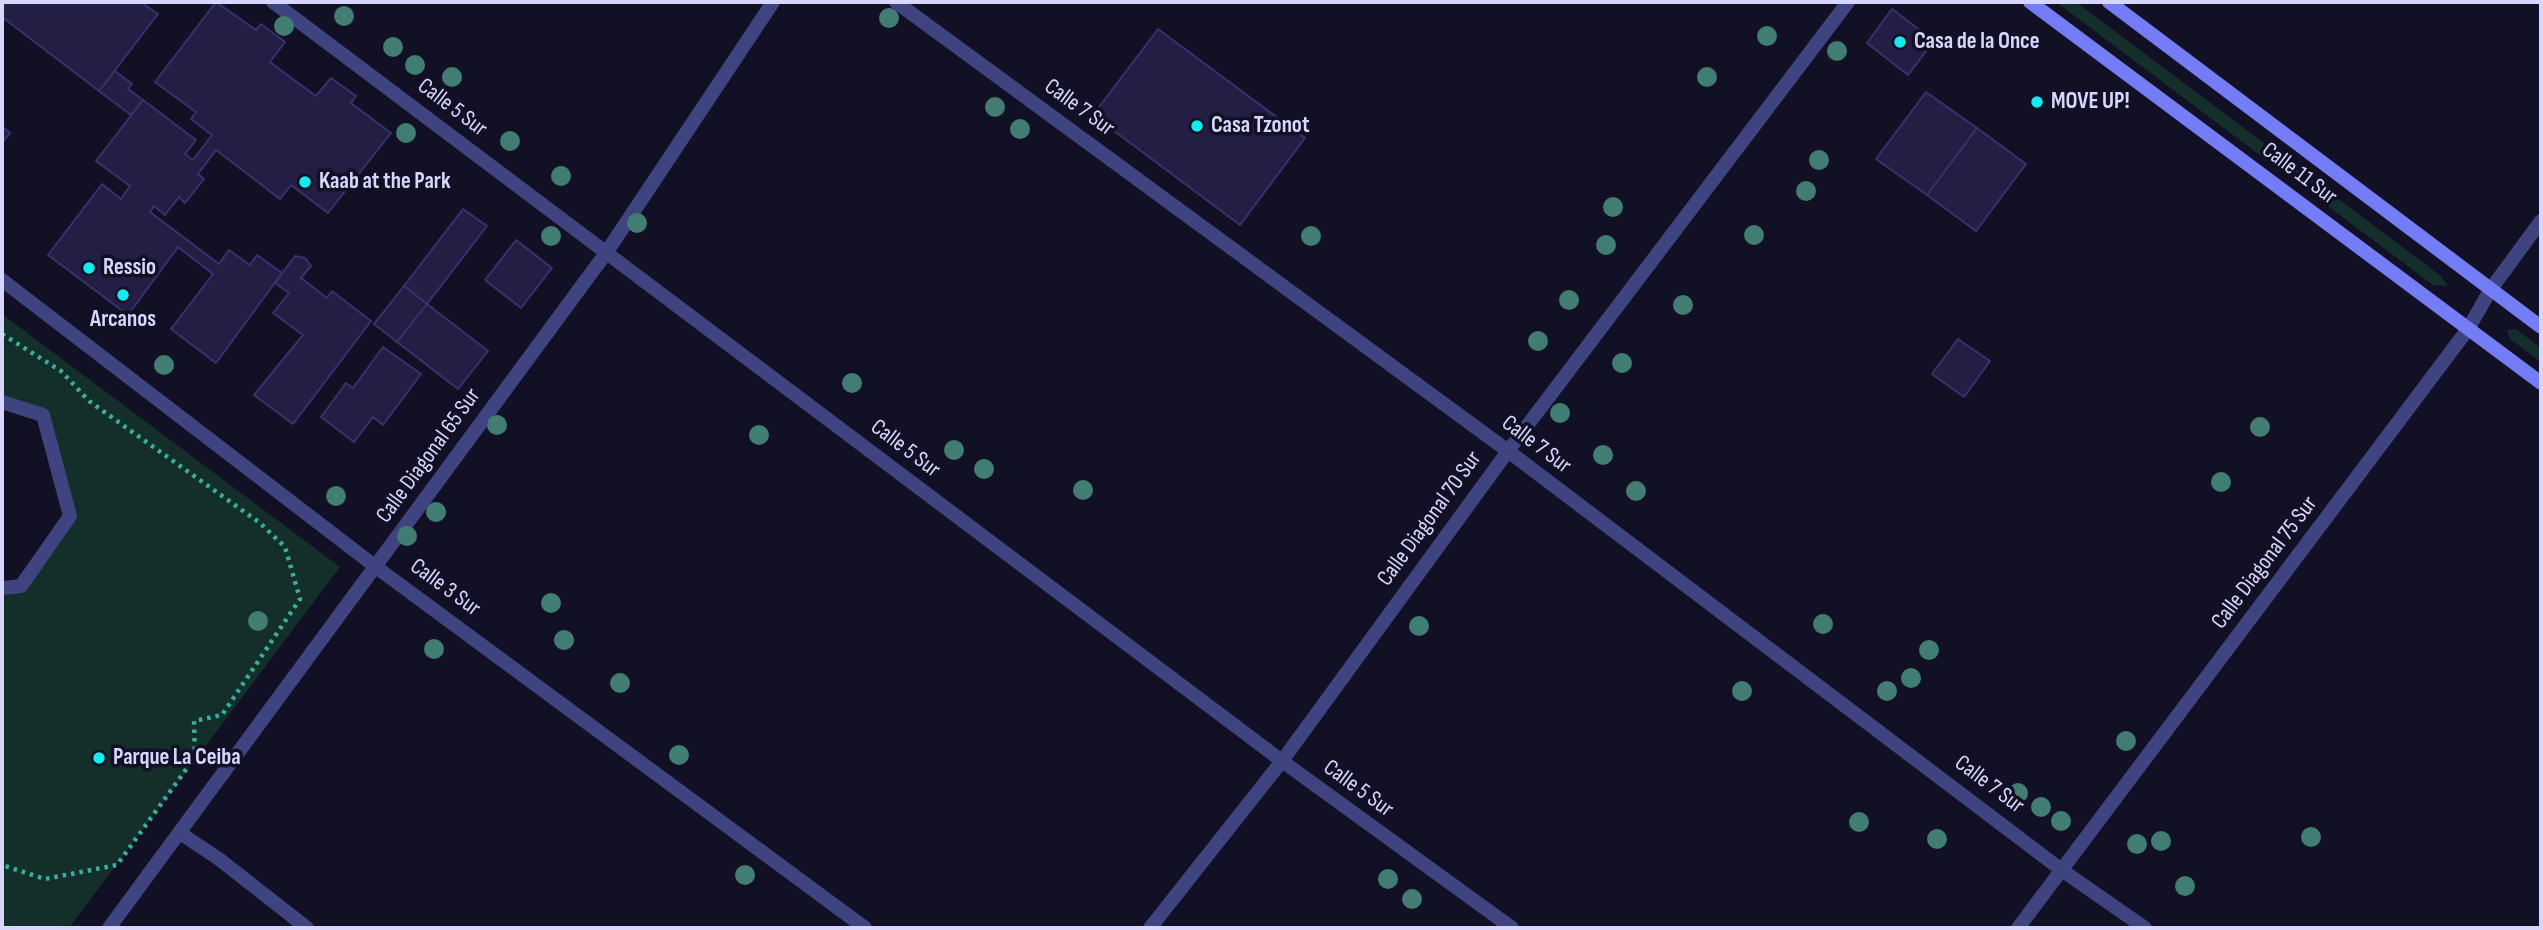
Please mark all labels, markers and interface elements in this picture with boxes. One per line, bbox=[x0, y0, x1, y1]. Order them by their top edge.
place label: Casa de la Once bbox=[1914, 28, 2040, 56]
marker: Casa de la Once bbox=[1892, 34, 1908, 50]
street label: Calle 5 Sur bbox=[412, 73, 492, 143]
street label: Calle 7 Sur bbox=[1039, 73, 1119, 143]
place label: MOVE UP! bbox=[2051, 88, 2130, 116]
marker: MOVE UP! bbox=[2029, 94, 2045, 110]
place label: Casa Tzonot bbox=[1211, 112, 1309, 140]
marker: Casa Tzonot bbox=[1189, 118, 1205, 134]
street label: Calle 11 Sur bbox=[2256, 137, 2342, 211]
place label: Kaab at the Park bbox=[319, 168, 451, 196]
marker: Kaab at the Park bbox=[297, 174, 313, 190]
place label: Ressio bbox=[103, 254, 156, 282]
marker: Ressio bbox=[81, 260, 97, 276]
marker: Arcanos bbox=[115, 287, 131, 303]
place label: Arcanos bbox=[90, 306, 156, 334]
street label: Calle Diagonal 65 Sur bbox=[371, 383, 487, 529]
street label: Calle 7 Sur bbox=[1496, 410, 1576, 480]
street label: Calle 5 Sur bbox=[865, 414, 945, 484]
street label: Calle Diagonal 70 Sur bbox=[1372, 446, 1488, 592]
street label: Calle Diagonal 75 Sur bbox=[2206, 491, 2324, 635]
street label: Calle 3 Sur bbox=[404, 553, 486, 623]
place label: Parque La Ceiba bbox=[113, 744, 241, 772]
marker: Parque La Ceiba bbox=[91, 750, 107, 766]
street label: Calle 7 Sur bbox=[1949, 750, 2029, 820]
street label: Calle 5 Sur bbox=[1318, 754, 1398, 824]

